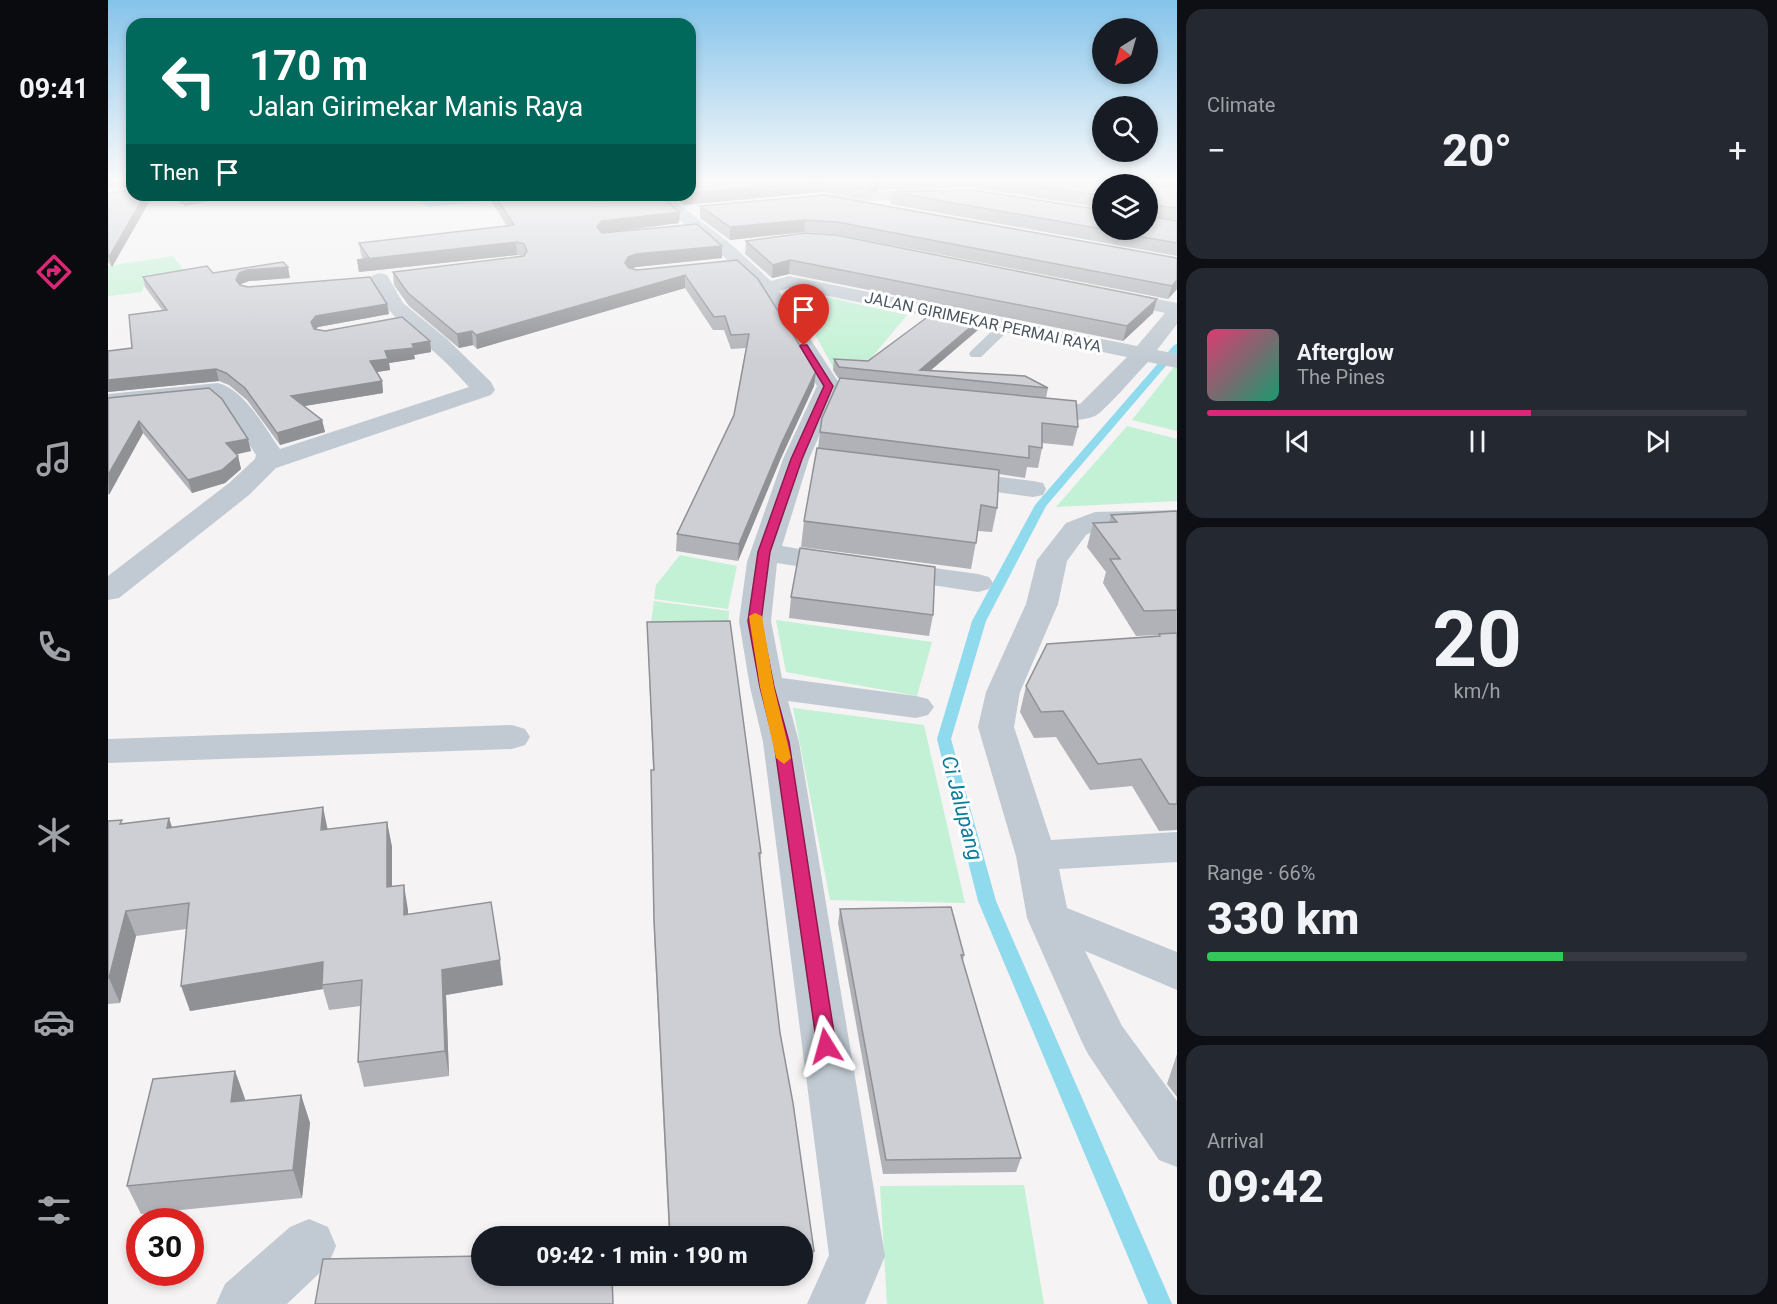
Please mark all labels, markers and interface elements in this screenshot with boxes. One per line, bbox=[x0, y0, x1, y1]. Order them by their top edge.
north arrow bbox=[1092, 18, 1158, 84]
map controls bbox=[1092, 18, 1158, 240]
text: 170 m bbox=[249, 41, 368, 90]
icon: left bbox=[150, 42, 228, 120]
text: 09:41 bbox=[19, 73, 89, 105]
text: Jalan Girimekar Manis Raya bbox=[249, 91, 583, 123]
text: Climate bbox=[1207, 93, 1275, 117]
button: search bbox=[1092, 96, 1158, 162]
text: 20° bbox=[1442, 124, 1512, 177]
text: − bbox=[1207, 131, 1226, 170]
text: + bbox=[1728, 131, 1747, 170]
icon: arrive bbox=[211, 156, 244, 189]
text: Then bbox=[150, 160, 199, 185]
button: layers bbox=[1092, 174, 1158, 240]
icon: directions bbox=[33, 251, 75, 293]
pin bbox=[778, 284, 829, 346]
street label: JALAN GIRIMEKAR PERMAI RAYA bbox=[863, 288, 1104, 356]
icon: arrive bbox=[787, 293, 820, 326]
text: Afterglow bbox=[1297, 340, 1394, 365]
text: The Pines bbox=[1297, 365, 1385, 389]
icon: previous bbox=[1281, 425, 1314, 458]
icon: pause bbox=[1461, 425, 1494, 458]
icon: next bbox=[1641, 425, 1674, 458]
icon: music bbox=[33, 438, 75, 480]
text: 20 bbox=[1432, 594, 1522, 685]
icon: phone bbox=[33, 626, 75, 668]
text: km/h bbox=[1454, 679, 1500, 703]
water label: Ci Jalupang bbox=[937, 753, 987, 863]
icon: climate bbox=[33, 814, 75, 856]
text: Range · 66% bbox=[1207, 861, 1315, 885]
text: 330 km bbox=[1207, 892, 1359, 945]
icon: car bbox=[33, 1001, 75, 1043]
position arrow bbox=[794, 1014, 858, 1078]
text: Arrival bbox=[1207, 1129, 1264, 1153]
text: 09:42 bbox=[1207, 1160, 1324, 1213]
icon: filters bbox=[33, 1189, 75, 1231]
speed limit sign: 30 bbox=[126, 1208, 204, 1286]
text: 09:42 · 1 min · 190 m bbox=[537, 1243, 747, 1268]

